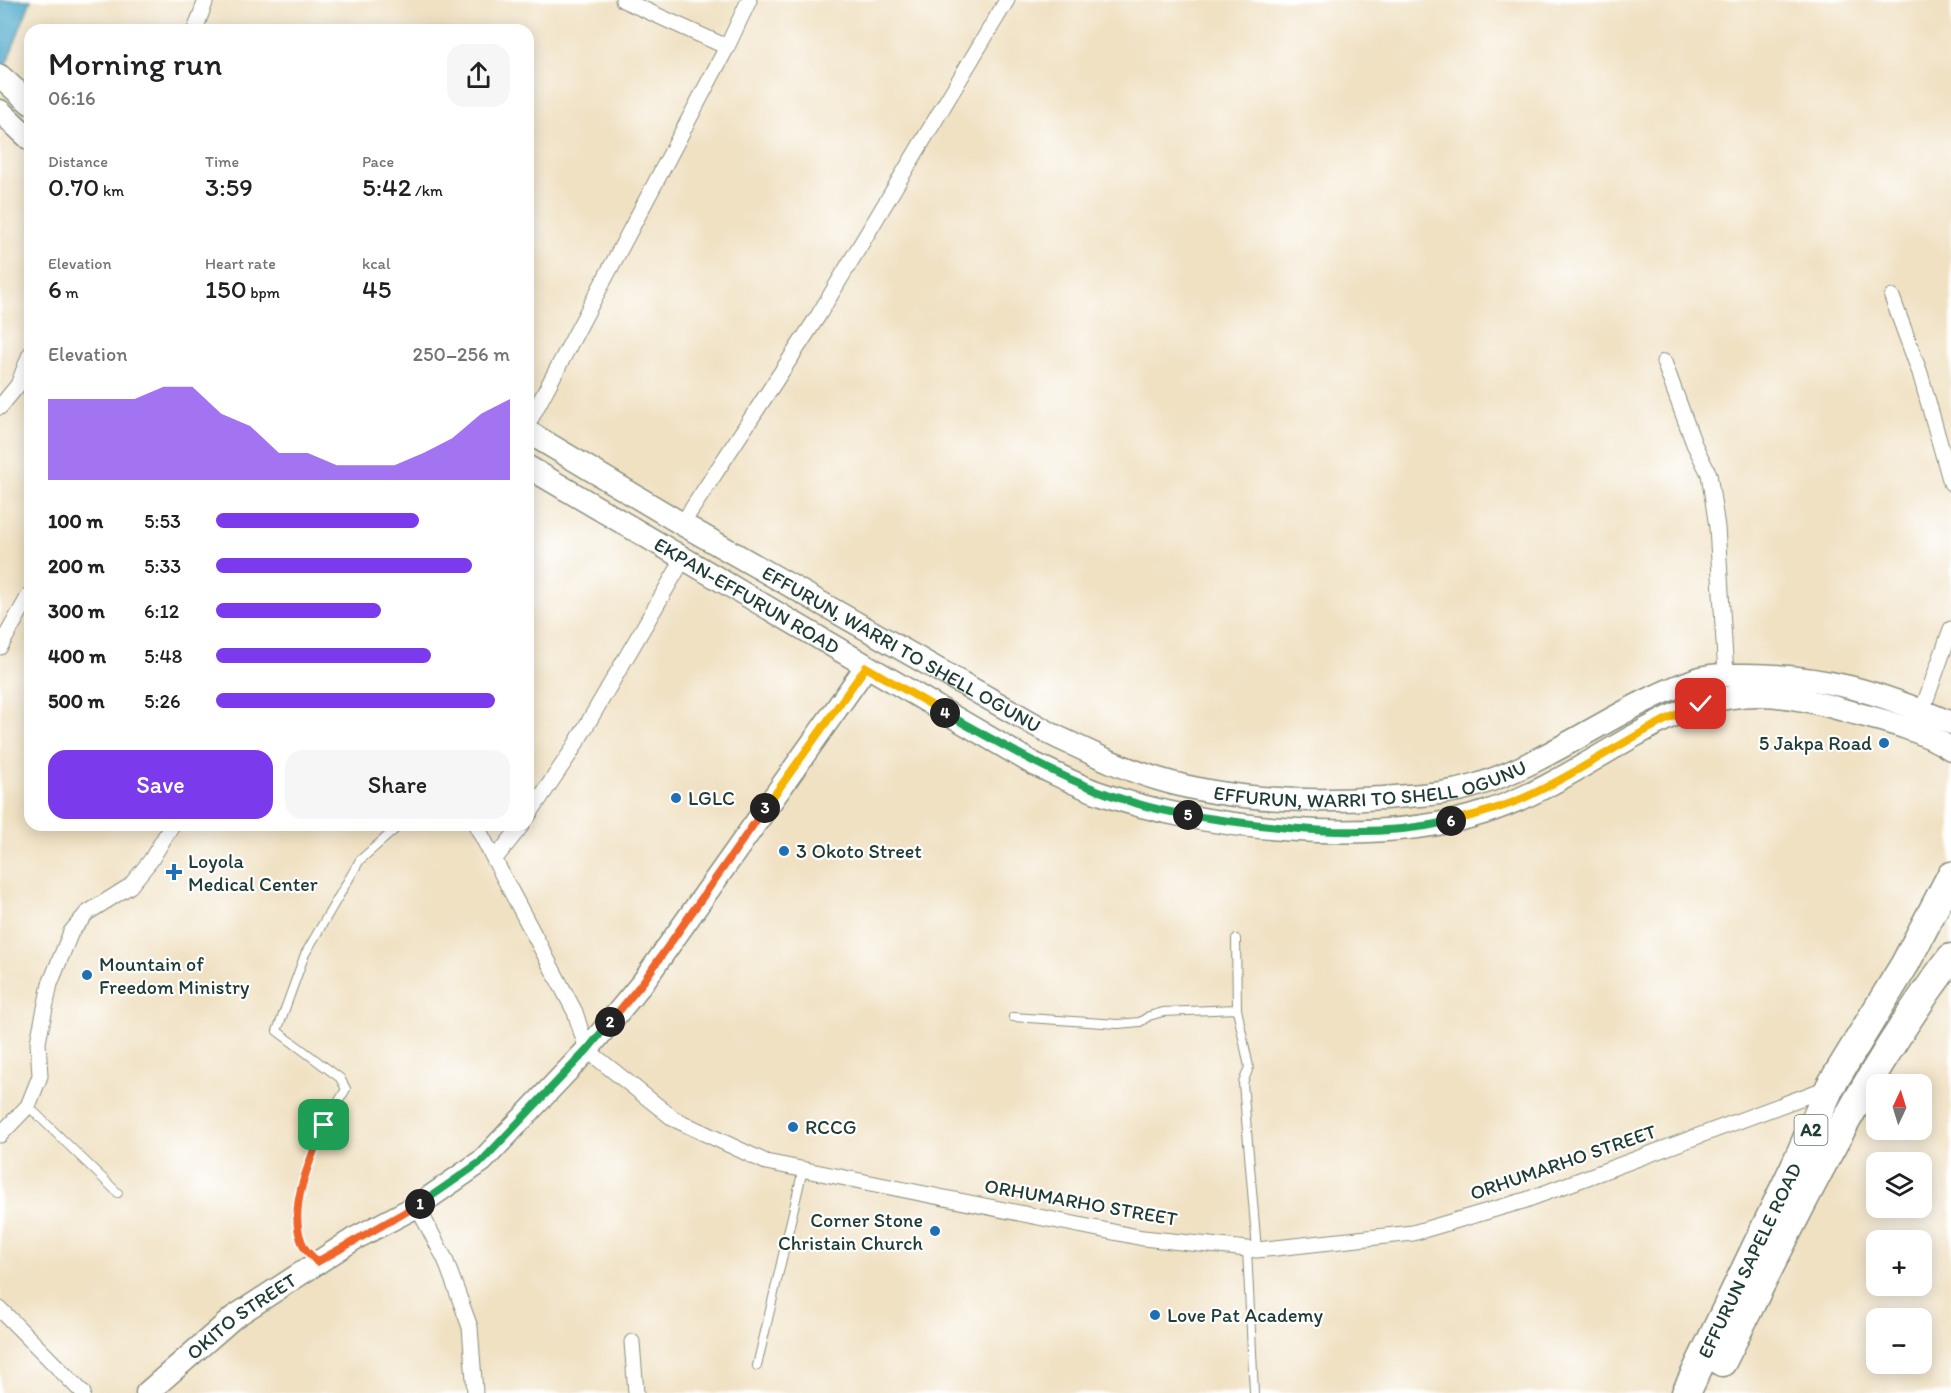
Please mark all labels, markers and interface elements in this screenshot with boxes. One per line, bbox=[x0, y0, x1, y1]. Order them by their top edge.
text: Morning run bbox=[48, 44, 223, 83]
button: share bbox=[447, 44, 510, 107]
text: 06:16 bbox=[48, 86, 96, 110]
text: Distance bbox=[48, 152, 108, 171]
text: Time bbox=[205, 152, 239, 171]
text: Pace bbox=[362, 152, 394, 171]
text: 0.70 bbox=[48, 171, 99, 203]
text: 3:59 bbox=[205, 171, 253, 203]
text: 5:42 bbox=[362, 171, 411, 203]
text: km bbox=[99, 181, 124, 200]
text: /km bbox=[411, 181, 443, 200]
text: Elevation bbox=[48, 254, 112, 273]
text: Heart rate bbox=[205, 254, 276, 273]
text: kcal bbox=[362, 254, 390, 273]
text: 6 bbox=[48, 273, 62, 305]
text: 150 bbox=[205, 273, 247, 305]
text: 45 bbox=[362, 273, 391, 305]
text: m bbox=[62, 283, 79, 302]
text: bpm bbox=[247, 283, 280, 302]
text: Elevation bbox=[48, 342, 127, 366]
text: 250–256 m bbox=[413, 342, 510, 366]
text: 100 m bbox=[48, 509, 103, 533]
text: 5:53 bbox=[144, 509, 181, 533]
street label: EKPAN-EFFURUN ROAD bbox=[650, 532, 844, 659]
text: 200 m bbox=[48, 554, 104, 578]
text: 5:33 bbox=[144, 554, 181, 578]
street label: EFFURUN, WARRI TO SHELL OGUNU bbox=[758, 560, 1045, 738]
text: 300 m bbox=[48, 599, 105, 623]
text: 6:12 bbox=[144, 599, 179, 623]
text: 400 m bbox=[48, 644, 106, 668]
text: 5:48 bbox=[144, 644, 182, 668]
pin bbox=[1675, 678, 1726, 729]
icon: check bbox=[1684, 687, 1717, 720]
text: 500 m bbox=[48, 689, 104, 713]
text: 5:26 bbox=[144, 689, 181, 713]
pin: 4 bbox=[930, 698, 960, 728]
text: 4 bbox=[940, 703, 950, 722]
place label: 5 Jakpa Road bbox=[1759, 731, 1872, 755]
marker: 5 Jakpa Road bbox=[1877, 736, 1891, 750]
button: Save bbox=[48, 750, 273, 819]
button: Share bbox=[285, 750, 510, 819]
street label: EFFURUN, WARRI TO SHELL OGUNU bbox=[1212, 755, 1530, 812]
place label: LGLC bbox=[688, 786, 735, 810]
marker: LGLC bbox=[669, 791, 683, 805]
pin: 3 bbox=[750, 793, 780, 823]
text: 3 bbox=[761, 798, 769, 817]
pin: 5 bbox=[1173, 800, 1203, 830]
text: 5 bbox=[1184, 805, 1192, 824]
pin: 6 bbox=[1436, 806, 1466, 836]
text: 6 bbox=[1447, 811, 1455, 830]
place label: 3 Okoto Street bbox=[796, 839, 922, 863]
marker: 3 Okoto Street bbox=[777, 844, 791, 858]
place label: Loyola Medical Center bbox=[188, 849, 318, 896]
marker: Loyola Medical Center bbox=[165, 863, 183, 881]
place label: Mountain of Freedom Ministry bbox=[99, 952, 250, 999]
marker: Mountain of Freedom Ministry bbox=[80, 968, 94, 982]
pin: 2 bbox=[595, 1007, 625, 1037]
text: 2 bbox=[606, 1012, 614, 1031]
north arrow bbox=[1866, 1074, 1932, 1140]
map controls bbox=[1866, 1074, 1932, 1374]
pin bbox=[298, 1099, 349, 1150]
icon: arrive bbox=[307, 1108, 340, 1141]
place label: RCCG bbox=[805, 1115, 857, 1139]
road number: A2 bbox=[1794, 1115, 1828, 1145]
street label: ORHUMARHO STREET bbox=[1467, 1119, 1659, 1205]
marker: RCCG bbox=[786, 1120, 800, 1134]
button: layers bbox=[1866, 1152, 1932, 1218]
street label: EFFURUN SAPELE ROAD bbox=[1692, 1159, 1807, 1362]
street label: ORHUMARHO STREET bbox=[983, 1173, 1179, 1231]
pin: 1 bbox=[405, 1189, 435, 1219]
text: 1 bbox=[416, 1194, 424, 1213]
place label: Corner Stone Christain Church bbox=[778, 1208, 923, 1255]
marker: Corner Stone Christain Church bbox=[928, 1224, 942, 1238]
button: + bbox=[1866, 1230, 1932, 1296]
street label: OKITO STREET bbox=[182, 1268, 301, 1365]
place label: Love Pat Academy bbox=[1167, 1303, 1324, 1327]
marker: Love Pat Academy bbox=[1148, 1308, 1162, 1322]
button: − bbox=[1866, 1308, 1932, 1374]

